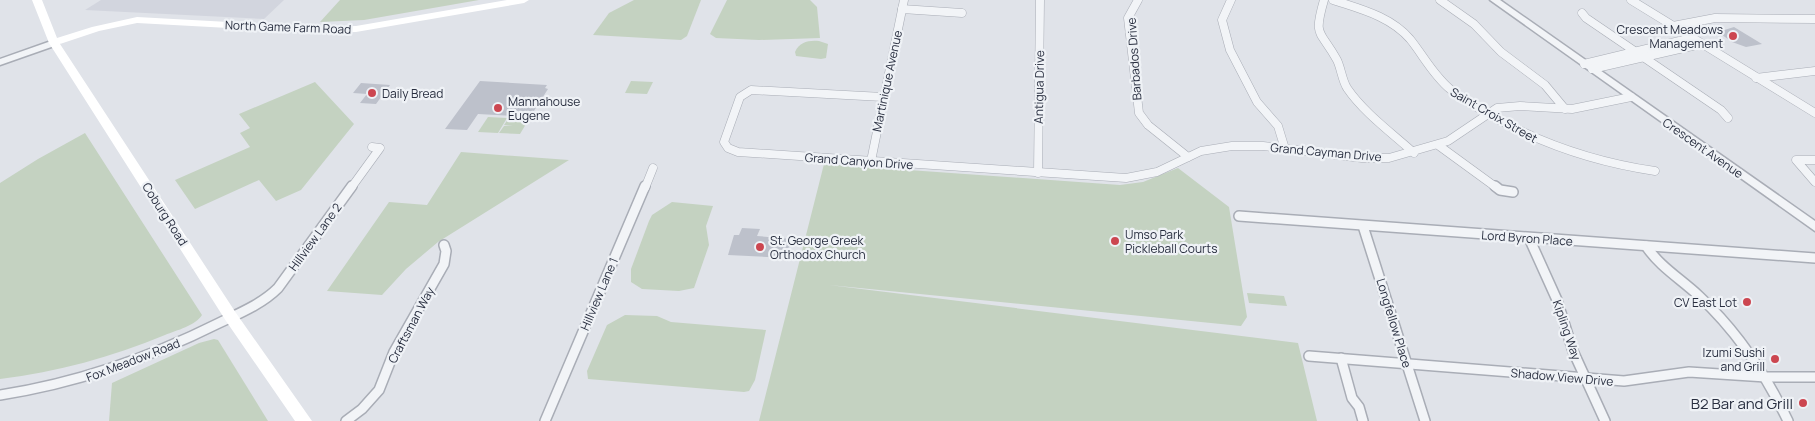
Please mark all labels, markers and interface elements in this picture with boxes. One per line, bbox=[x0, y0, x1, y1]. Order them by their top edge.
street label: North Game Farm Road bbox=[225, 16, 351, 38]
street label: Barbados Drive bbox=[1123, 17, 1145, 101]
place label: Crescent Meadows Management bbox=[1616, 21, 1723, 52]
street label: Martinique Avenue bbox=[868, 29, 906, 133]
marker: Crescent Meadows Management bbox=[1727, 30, 1739, 42]
street label: Antigua Drive bbox=[1030, 50, 1048, 124]
street label: Saint Croix Street bbox=[1447, 83, 1541, 147]
place label: Daily Bread bbox=[382, 85, 443, 102]
marker: Daily Bread bbox=[366, 87, 378, 99]
place label: Mannahouse Eugene bbox=[508, 93, 580, 124]
marker: Mannahouse Eugene bbox=[492, 102, 504, 114]
street label: Crescent Avenue bbox=[1659, 114, 1747, 182]
street label: Grand Cayman Drive bbox=[1270, 139, 1382, 165]
street label: Grand Canyon Drive bbox=[804, 149, 914, 173]
street label: Coburg Road bbox=[138, 179, 192, 249]
street label: Hillview Lane 2 bbox=[285, 200, 345, 274]
place label: Umso Park Pickleball Courts bbox=[1125, 226, 1217, 257]
street label: Lord Byron Place bbox=[1481, 226, 1573, 250]
place label: St. George Greek Orthodox Church bbox=[770, 232, 866, 263]
marker: Umso Park Pickleball Courts bbox=[1109, 235, 1121, 247]
marker: St. George Greek Orthodox Church bbox=[754, 241, 766, 253]
street label: Hillview Lane 1 bbox=[576, 255, 622, 333]
street label: Longfellow Place bbox=[1372, 276, 1416, 370]
street label: Craftsman Way bbox=[384, 283, 439, 366]
place label: CV East Lot bbox=[1674, 294, 1737, 311]
marker: CV East Lot bbox=[1741, 296, 1753, 308]
street label: Kipling Way bbox=[1549, 298, 1585, 363]
street label: Fox Meadow Road bbox=[84, 334, 182, 386]
place label: Izumi Sushi and Grill bbox=[1703, 344, 1765, 375]
marker: Izumi Sushi and Grill bbox=[1769, 353, 1781, 365]
street label: Shadow View Drive bbox=[1510, 364, 1614, 390]
place label: B2 Bar and Grill bbox=[1691, 393, 1793, 414]
marker: B2 Bar and Grill bbox=[1797, 397, 1809, 409]

